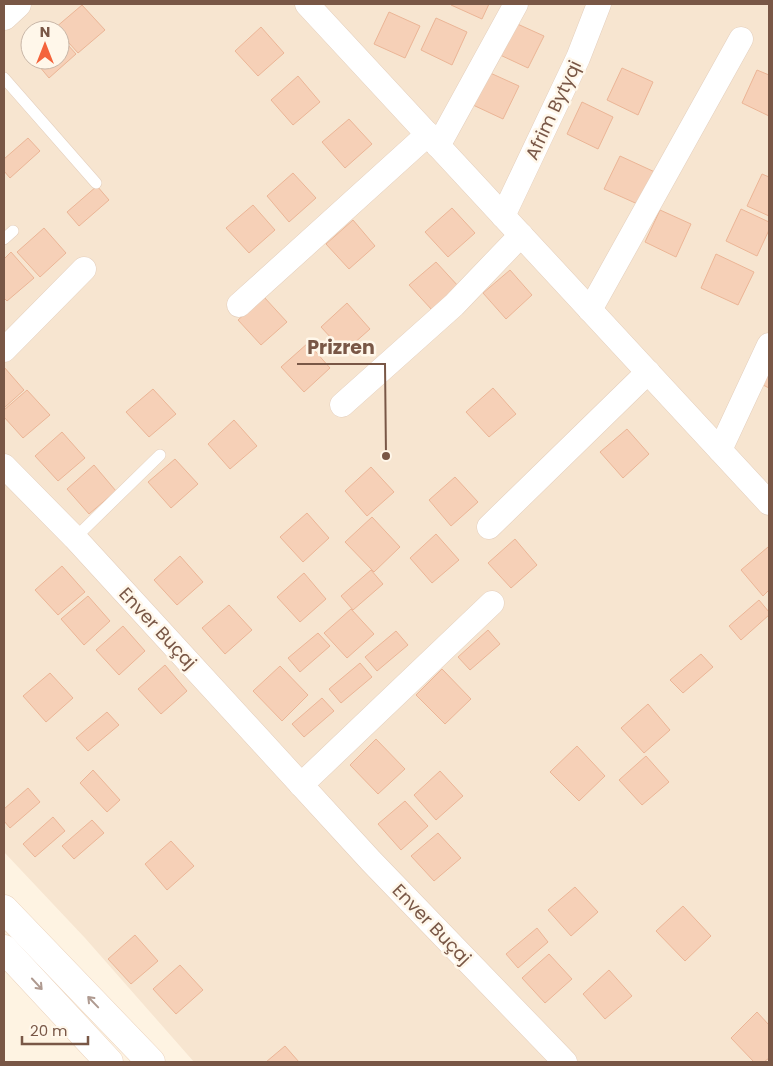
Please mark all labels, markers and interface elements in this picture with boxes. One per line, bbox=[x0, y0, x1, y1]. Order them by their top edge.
north arrow bbox=[20, 20, 70, 70]
text: N bbox=[40, 22, 50, 42]
street label: Afrim Bytyqi bbox=[519, 56, 587, 164]
callout: Prizren bbox=[297, 330, 385, 364]
text: Prizren bbox=[307, 334, 375, 361]
street label: Enver Buçaj bbox=[114, 582, 202, 674]
street label: Enver Buçaj bbox=[387, 878, 477, 970]
one-way arrow bbox=[31, 978, 43, 991]
one-way arrow bbox=[87, 996, 99, 1008]
scale bar bbox=[22, 1014, 89, 1046]
text: 20 m bbox=[30, 1020, 68, 1041]

